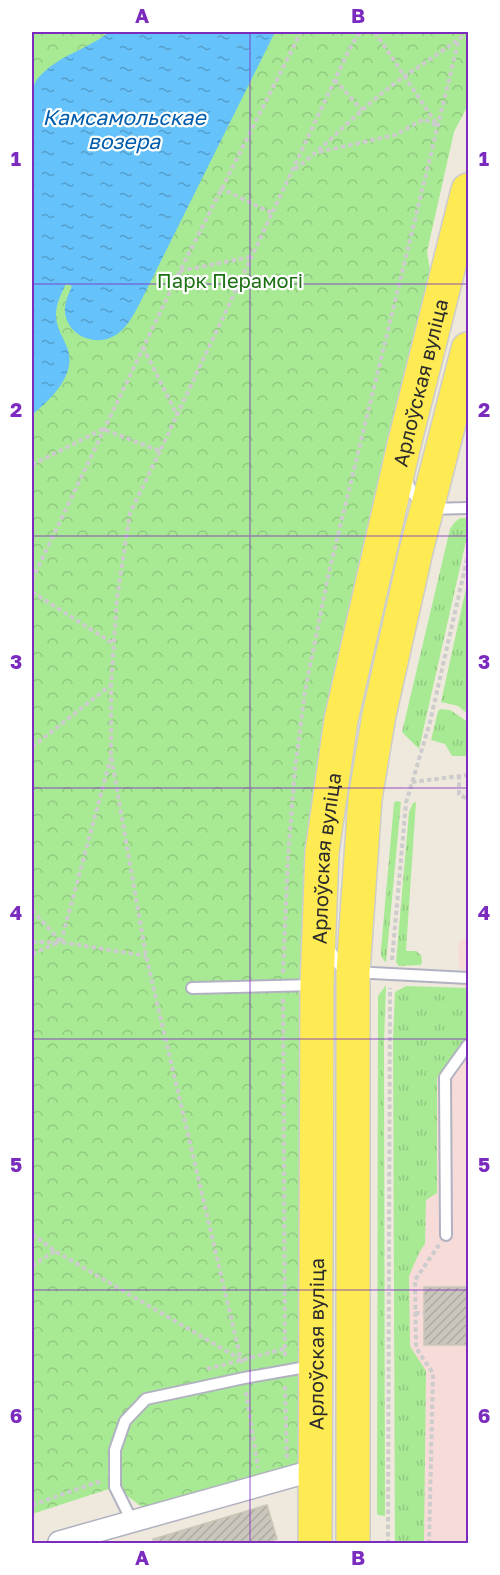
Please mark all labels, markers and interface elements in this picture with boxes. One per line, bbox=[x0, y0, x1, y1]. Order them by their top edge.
text: A bbox=[135, 3, 149, 27]
text: B bbox=[351, 3, 365, 27]
water label: Камсамольскае возера bbox=[42, 104, 207, 154]
text: 1 bbox=[11, 146, 21, 170]
text: 1 bbox=[479, 146, 489, 170]
park label: Парк Перамогі bbox=[157, 268, 303, 292]
street label: Арлоўская вуліца bbox=[387, 296, 452, 469]
text: 2 bbox=[10, 397, 22, 421]
text: 2 bbox=[478, 397, 490, 421]
text: 3 bbox=[10, 649, 22, 673]
text: 3 bbox=[478, 649, 490, 673]
street label: Арлоўская вуліца bbox=[307, 771, 345, 945]
text: 4 bbox=[10, 900, 22, 924]
text: 4 bbox=[478, 900, 490, 924]
text: 5 bbox=[10, 1152, 22, 1176]
text: 5 bbox=[478, 1152, 490, 1176]
street label: Арлоўская вуліца bbox=[303, 1258, 328, 1430]
text: 6 bbox=[10, 1403, 22, 1427]
text: 6 bbox=[478, 1403, 490, 1427]
text: A bbox=[135, 1545, 149, 1569]
text: B bbox=[351, 1545, 365, 1569]

